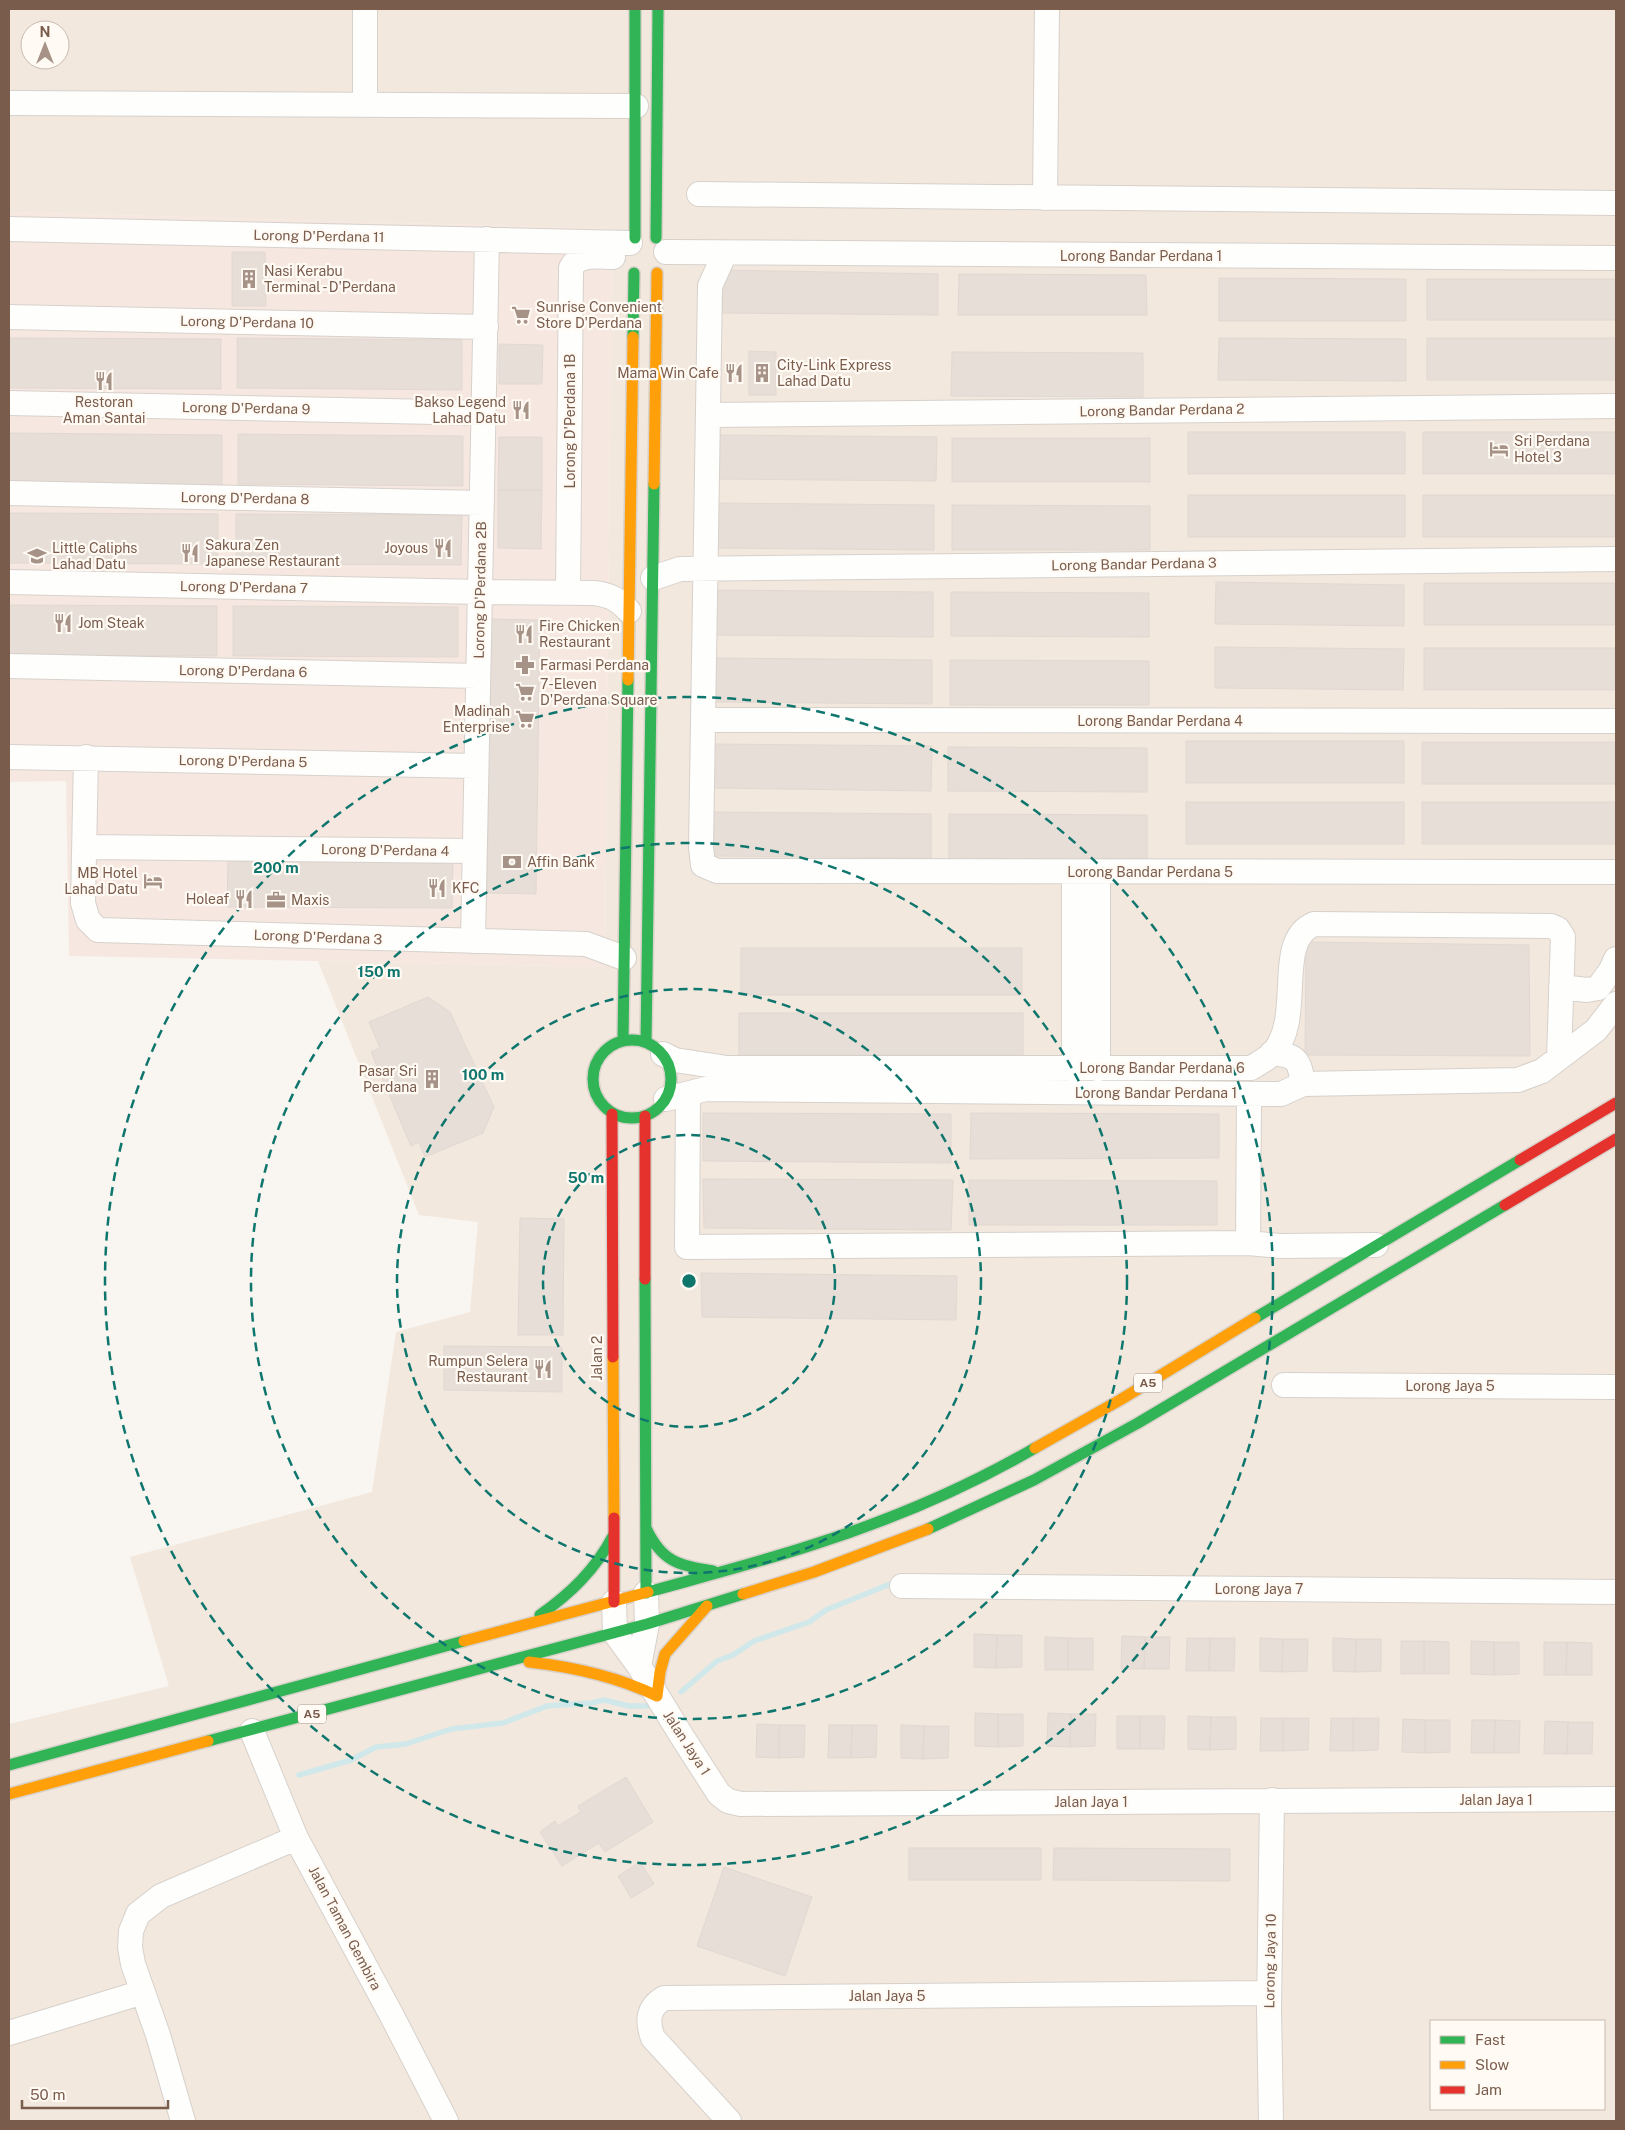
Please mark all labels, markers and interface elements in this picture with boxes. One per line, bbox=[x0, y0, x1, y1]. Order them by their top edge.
north arrow bbox=[20, 20, 70, 70]
text: N bbox=[40, 24, 50, 40]
street label: Lorong D'Perdana 11 bbox=[253, 227, 385, 245]
street label: Lorong Bandar Perdana 1 bbox=[1060, 248, 1222, 264]
place label: Nasi Kerabu Terminal - D'Perdana bbox=[264, 263, 396, 295]
building icon: Nasi Kerabu Terminal - D'Perdana bbox=[238, 268, 260, 290]
place label: Sunrise Convenient Store D'Perdana bbox=[536, 299, 662, 331]
supermarket icon: Sunrise Convenient Store D'Perdana bbox=[510, 304, 532, 326]
street label: Lorong D'Perdana 10 bbox=[180, 313, 314, 331]
street label: Lorong D'Perdana 1B bbox=[562, 354, 578, 488]
place label: City-Link Express Lahad Datu bbox=[777, 357, 891, 389]
restaurant icon: Mama Win Cafe bbox=[723, 362, 745, 384]
building icon: City-Link Express Lahad Datu bbox=[751, 362, 773, 384]
place label: Mama Win Cafe bbox=[617, 365, 719, 381]
restaurant icon: Restoran Aman Santai bbox=[93, 370, 115, 392]
place label: Restoran Aman Santai bbox=[63, 394, 145, 426]
place label: Bakso Legend Lahad Datu bbox=[414, 394, 506, 426]
street label: Lorong D'Perdana 9 bbox=[182, 399, 311, 417]
restaurant icon: Bakso Legend Lahad Datu bbox=[510, 399, 532, 421]
street label: Lorong Bandar Perdana 2 bbox=[1079, 401, 1245, 419]
place label: Sri Perdana Hotel 3 bbox=[1514, 433, 1590, 465]
hotel icon: Sri Perdana Hotel 3 bbox=[1488, 438, 1510, 460]
street label: Lorong D'Perdana 8 bbox=[180, 489, 310, 507]
street label: Lorong D'Perdana 2B bbox=[471, 521, 489, 659]
place label: Sakura Zen Japanese Restaurant bbox=[205, 537, 340, 569]
restaurant icon: Joyous bbox=[432, 537, 454, 559]
place label: Little Caliphs Lahad Datu bbox=[52, 540, 137, 572]
place label: Joyous bbox=[384, 540, 428, 556]
restaurant icon: Sakura Zen Japanese Restaurant bbox=[179, 542, 201, 564]
school or university icon: Little Caliphs Lahad Datu bbox=[26, 545, 48, 567]
street label: Lorong Bandar Perdana 3 bbox=[1051, 555, 1217, 573]
street label: Lorong D'Perdana 7 bbox=[180, 578, 308, 596]
restaurant icon: Jom Steak bbox=[52, 612, 74, 634]
place label: Jom Steak bbox=[78, 615, 145, 631]
place label: Fire Chicken Restaurant bbox=[539, 618, 620, 650]
restaurant icon: Fire Chicken Restaurant bbox=[513, 623, 535, 645]
pharmacy icon: Farmasi Perdana bbox=[514, 654, 536, 676]
place label: Farmasi Perdana bbox=[540, 657, 649, 673]
street label: Lorong D'Perdana 6 bbox=[179, 662, 308, 680]
place label: 7-Eleven D'Perdana Square bbox=[540, 676, 657, 708]
supermarket icon: 7-Eleven D'Perdana Square bbox=[514, 681, 536, 703]
place label: Madinah Enterprise bbox=[443, 703, 510, 735]
supermarket icon: Madinah Enterprise bbox=[514, 708, 536, 730]
street label: Lorong Bandar Perdana 4 bbox=[1077, 713, 1243, 729]
street label: Lorong D'Perdana 5 bbox=[179, 752, 308, 770]
street label: Lorong D'Perdana 4 bbox=[321, 841, 450, 859]
bank icon: Affin Bank bbox=[501, 851, 523, 873]
place label: Affin Bank bbox=[527, 854, 595, 870]
text: 200 m bbox=[253, 859, 299, 876]
street label: Lorong Bandar Perdana 5 bbox=[1067, 864, 1233, 880]
place label: MB Hotel Lahad Datu bbox=[64, 865, 138, 897]
hotel icon: MB Hotel Lahad Datu bbox=[142, 870, 164, 892]
restaurant icon: KFC bbox=[426, 877, 448, 899]
place label: KFC bbox=[452, 880, 480, 896]
restaurant icon: Holeaf bbox=[233, 888, 255, 910]
office icon: Maxis bbox=[265, 889, 287, 911]
place label: Holeaf bbox=[186, 891, 229, 907]
place label: Maxis bbox=[291, 892, 329, 908]
street label: Lorong D'Perdana 3 bbox=[253, 927, 383, 947]
text: 150 m bbox=[357, 963, 401, 980]
street label: Lorong Bandar Perdana 6 bbox=[1079, 1060, 1245, 1076]
place label: Pasar Sri Perdana bbox=[359, 1063, 417, 1095]
text: 100 m bbox=[462, 1066, 504, 1083]
building icon: Pasar Sri Perdana bbox=[421, 1068, 443, 1090]
street label: Lorong Bandar Perdana 1 bbox=[1075, 1085, 1237, 1101]
text: 50 m bbox=[568, 1169, 604, 1186]
centre of rings bbox=[680, 1272, 698, 1290]
street label: Jalan 2 bbox=[589, 1336, 605, 1380]
place label: Rumpun Selera Restaurant bbox=[428, 1353, 528, 1385]
restaurant icon: Rumpun Selera Restaurant bbox=[532, 1358, 554, 1380]
road number: A5 bbox=[1134, 1374, 1162, 1392]
street label: Lorong Jaya 5 bbox=[1405, 1378, 1495, 1394]
street label: Lorong Jaya 7 bbox=[1214, 1581, 1304, 1597]
road number: A5 bbox=[298, 1705, 326, 1724]
street label: Jalan Jaya 1 bbox=[660, 1708, 714, 1778]
street label: Jalan Jaya 1 bbox=[1459, 1792, 1533, 1808]
street label: Jalan Jaya 1 bbox=[1054, 1794, 1128, 1810]
street label: Jalan Taman Gembira bbox=[305, 1863, 385, 1993]
street label: Lorong Jaya 10 bbox=[1261, 1913, 1279, 2009]
street label: Jalan Jaya 5 bbox=[849, 1988, 926, 2004]
legend bbox=[1430, 2020, 1605, 2110]
text: Fast bbox=[1475, 2031, 1505, 2048]
text: Slow bbox=[1475, 2056, 1510, 2073]
scale bar bbox=[22, 2078, 169, 2110]
text: Jam bbox=[1475, 2081, 1502, 2098]
text: 50 m bbox=[30, 2086, 65, 2103]

